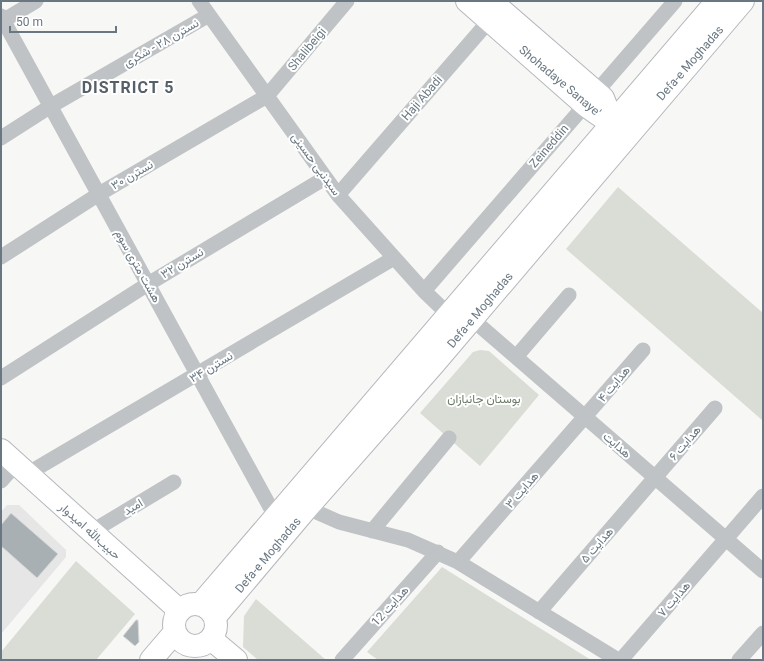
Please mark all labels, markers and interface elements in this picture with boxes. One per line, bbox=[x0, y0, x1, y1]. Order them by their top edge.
scale bar bbox=[10, 8, 116, 34]
text: 50 m bbox=[16, 15, 43, 29]
street label: نسترن ۲۸ - شکری bbox=[121, 16, 202, 71]
street label: Defa-e Moghadas bbox=[654, 23, 726, 103]
street label: Shalibeigi bbox=[285, 25, 329, 73]
street label: Shohadaye Sanaye' bbox=[516, 43, 604, 119]
street label: Haji Abadi bbox=[399, 73, 445, 123]
district label: DISTRICT 5 bbox=[82, 78, 174, 97]
street label: Zeineddin bbox=[527, 122, 571, 170]
street label: سیدنبی حسینی bbox=[288, 130, 343, 199]
street label: نسترن ۳۰ bbox=[108, 157, 156, 193]
street label: هشت متری سوم bbox=[111, 227, 164, 305]
street label: نسترن ۳۲ bbox=[158, 245, 206, 282]
street label: Defa-e Moghadas bbox=[444, 269, 516, 351]
street label: نسترن ۳۴ bbox=[187, 349, 236, 386]
street label: هدایت ۴ bbox=[595, 363, 633, 405]
park label: بوستان جانبازان bbox=[447, 392, 521, 407]
street label: هدایت ۶ bbox=[666, 423, 704, 463]
street label: هدایت bbox=[600, 429, 634, 461]
street label: هدایت ۳ bbox=[503, 469, 541, 511]
street label: امید bbox=[121, 496, 145, 518]
street label: حبیب‌الله امیدوار bbox=[55, 499, 124, 563]
street label: Defa-e Moghadas bbox=[232, 514, 304, 596]
street label: هدایت ۵ bbox=[578, 524, 616, 566]
street label: هدایت ۷ bbox=[655, 578, 693, 620]
street label: هدایت 12 bbox=[368, 583, 412, 629]

